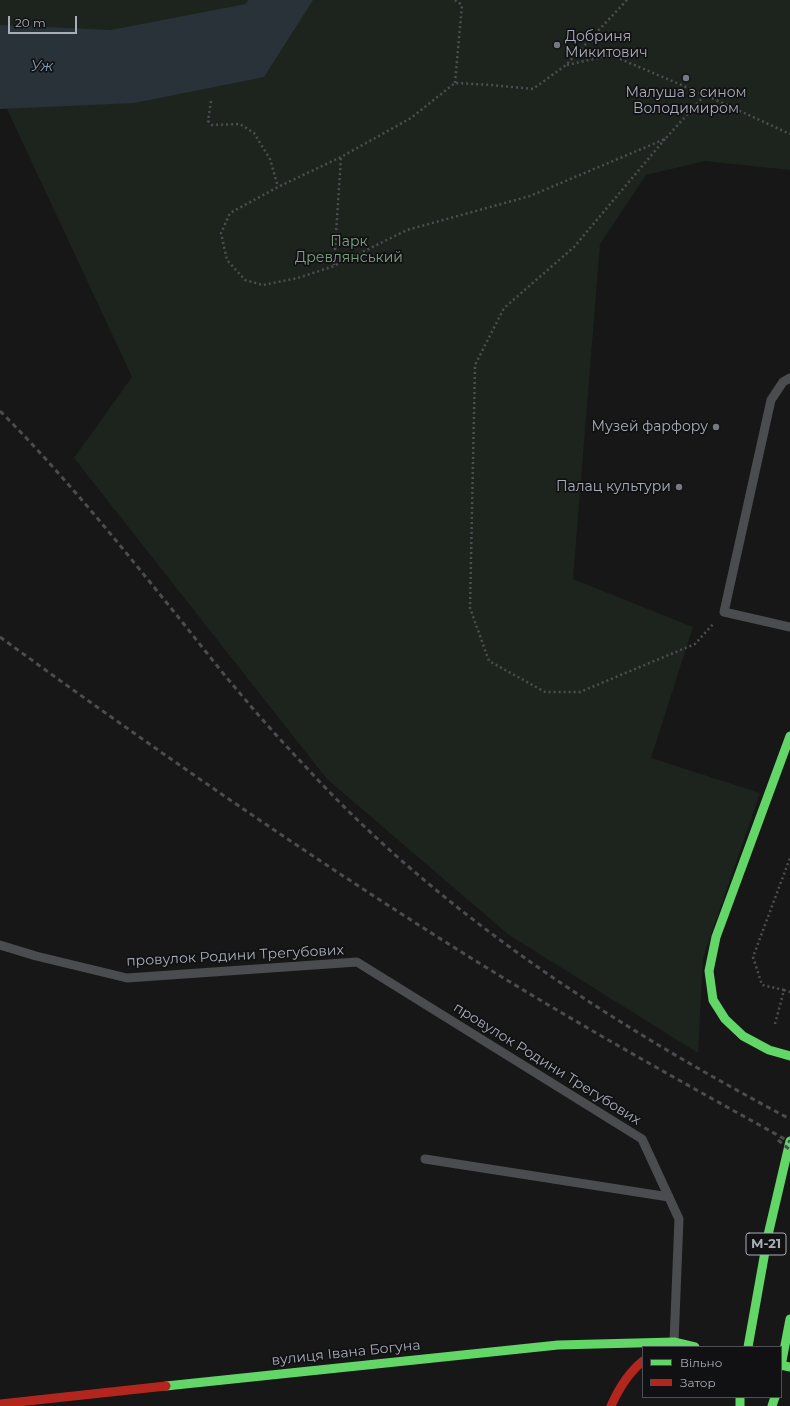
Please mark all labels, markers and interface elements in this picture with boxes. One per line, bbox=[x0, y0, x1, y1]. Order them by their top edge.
scale bar bbox=[10, 8, 79, 34]
text: 20 m bbox=[15, 15, 46, 30]
place label: Добриня Микитович bbox=[565, 29, 648, 62]
marker: Добриня Микитович bbox=[552, 40, 562, 50]
water label: Уж bbox=[31, 58, 53, 76]
marker: Малуша з сином Володимиром bbox=[681, 73, 691, 83]
place label: Малуша з сином Володимиром bbox=[625, 85, 747, 118]
park label: Парк Древлянський bbox=[295, 234, 403, 266]
place label: Музей фарфору bbox=[591, 419, 708, 435]
marker: Музей фарфору bbox=[711, 422, 721, 432]
place label: Палац культури bbox=[556, 479, 671, 495]
marker: Палац культури bbox=[674, 482, 684, 492]
street label: провулок Родини Трегубових bbox=[126, 942, 344, 970]
street label: провулок Родини Трегубових bbox=[450, 999, 644, 1129]
road number: М-21 bbox=[746, 1233, 786, 1255]
street label: вулиця Івана Богуна bbox=[271, 1337, 421, 1369]
legend bbox=[642, 1346, 782, 1398]
text: Вільно bbox=[680, 1355, 722, 1370]
text: Затор bbox=[680, 1375, 716, 1390]

